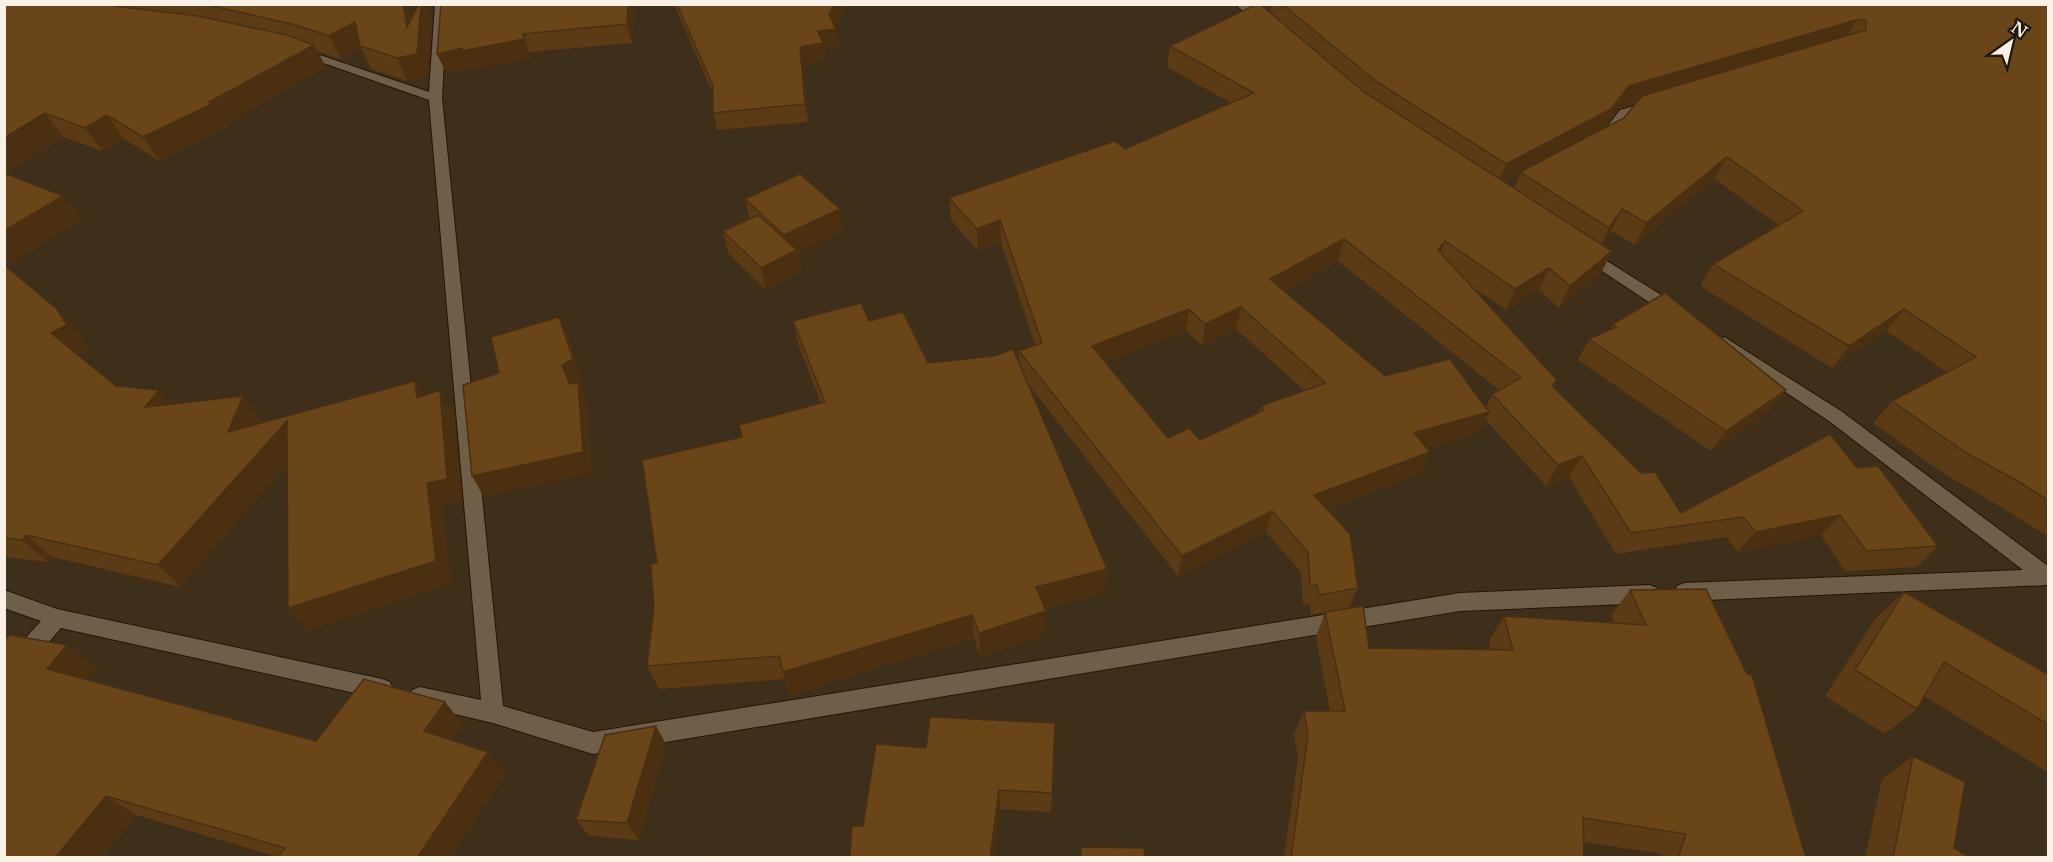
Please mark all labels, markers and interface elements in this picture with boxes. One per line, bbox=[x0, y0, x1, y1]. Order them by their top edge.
north arrow bbox=[1981, 12, 2041, 72]
text: N bbox=[2008, 17, 2031, 42]

